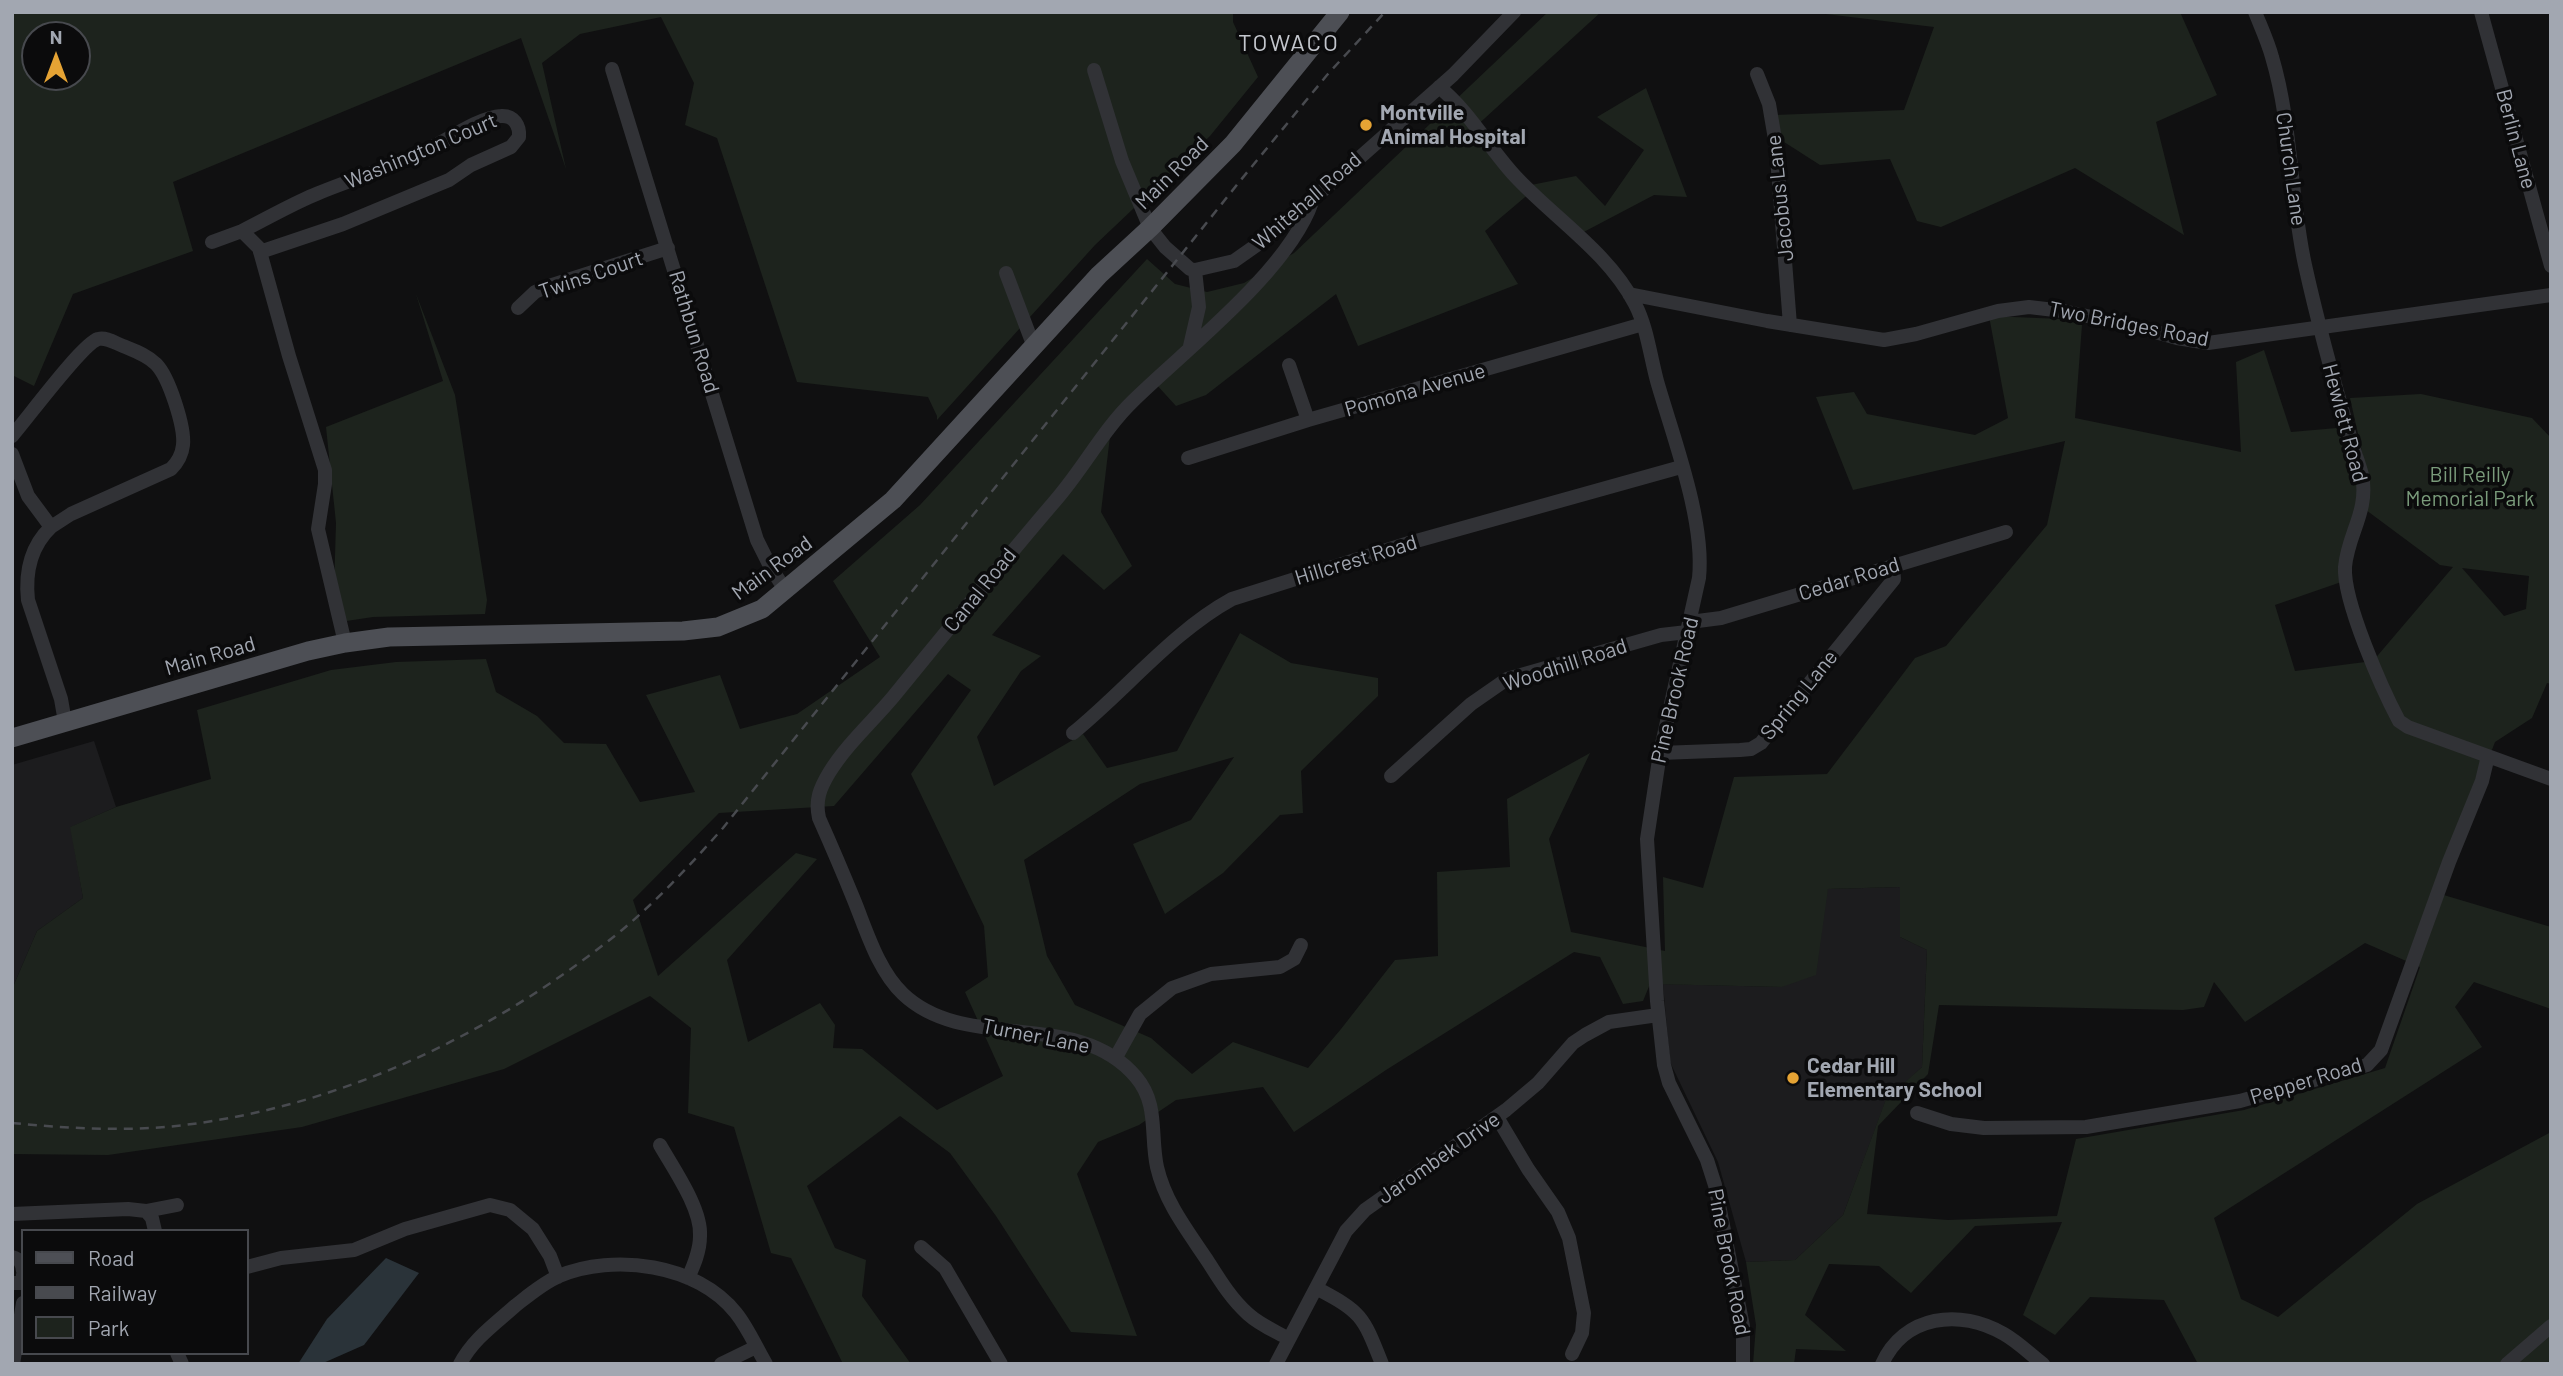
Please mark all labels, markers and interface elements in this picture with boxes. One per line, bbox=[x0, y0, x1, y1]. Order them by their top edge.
north arrow bbox=[21, 21, 91, 91]
text: N bbox=[50, 25, 62, 48]
district label: TOWACO bbox=[1239, 29, 1339, 57]
street label: Berlin Lane bbox=[2491, 86, 2541, 192]
place label: Montville Animal Hospital bbox=[1380, 100, 1526, 150]
street label: Washington Court bbox=[341, 108, 501, 194]
street label: Church Lane bbox=[2271, 111, 2311, 227]
marker: Montville Animal Hospital bbox=[1358, 117, 1374, 133]
street label: Main Road bbox=[1130, 131, 1214, 215]
street label: Jacobus Lane bbox=[1761, 133, 1799, 263]
street label: Whitehall Road bbox=[1247, 147, 1367, 255]
street label: Twins Court bbox=[536, 245, 646, 305]
street label: Rathbun Road bbox=[663, 268, 725, 396]
street label: Two Bridges Road bbox=[2047, 296, 2211, 352]
street label: Pomona Avenue bbox=[1342, 358, 1488, 422]
street label: Hewlett Road bbox=[2317, 361, 2373, 485]
park label: Bill Reilly Memorial Park bbox=[2406, 462, 2534, 512]
street label: Hillcrest Road bbox=[1292, 529, 1420, 591]
street label: Main Road bbox=[727, 530, 817, 606]
street label: Canal Road bbox=[938, 543, 1022, 637]
street label: Cedar Road bbox=[1795, 552, 1903, 606]
street label: Pine Brook Road bbox=[1646, 615, 1704, 765]
street label: Main Road bbox=[162, 631, 258, 681]
street label: Woodhill Road bbox=[1500, 633, 1630, 697]
street label: Spring Lane bbox=[1755, 645, 1843, 745]
street label: Turner Lane bbox=[980, 1013, 1092, 1059]
street label: Pepper Road bbox=[2247, 1052, 2365, 1110]
place label: Cedar Hill Elementary School bbox=[1807, 1053, 1982, 1103]
marker: Cedar Hill Elementary School bbox=[1785, 1070, 1801, 1086]
street label: Jarombek Drive bbox=[1373, 1107, 1505, 1209]
street label: Pine Brook Road bbox=[1702, 1186, 1756, 1338]
legend bbox=[21, 1229, 248, 1355]
text: Road bbox=[88, 1245, 134, 1270]
text: Railway bbox=[88, 1280, 157, 1305]
text: Park bbox=[88, 1315, 129, 1340]

